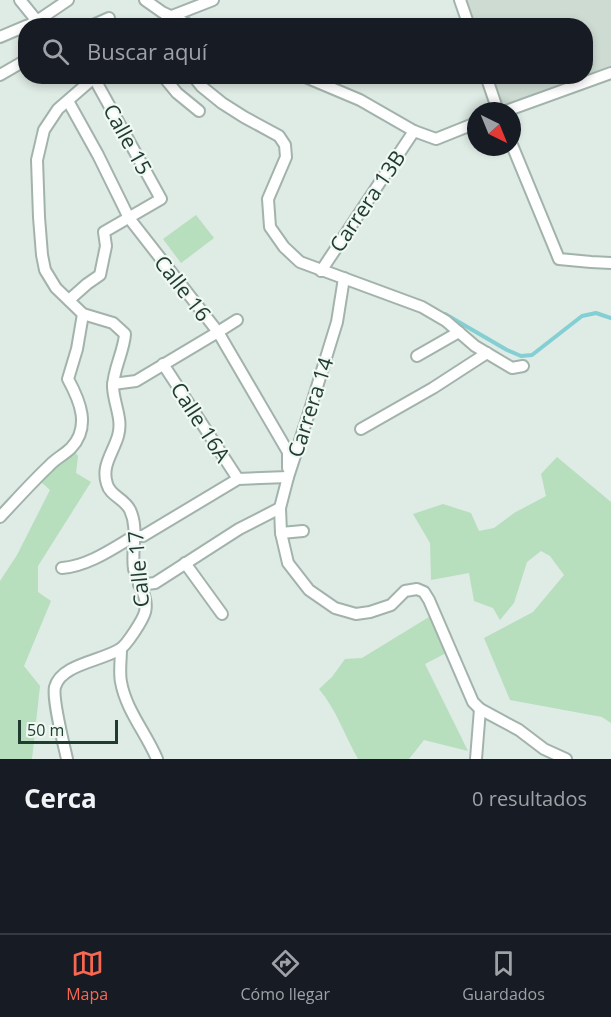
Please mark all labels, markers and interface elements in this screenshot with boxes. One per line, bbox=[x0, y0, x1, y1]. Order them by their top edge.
search box bbox=[18, 18, 593, 84]
icon: search bbox=[39, 35, 72, 68]
text: Buscar aquí bbox=[87, 36, 207, 66]
street label: Calle 15 bbox=[97, 99, 159, 179]
north arrow bbox=[467, 102, 521, 156]
street label: Carrera 13B bbox=[323, 145, 411, 257]
street label: Calle 16 bbox=[148, 249, 218, 327]
street label: Carrera 14 bbox=[281, 353, 339, 461]
street label: Calle 16A bbox=[165, 377, 238, 468]
street label: Calle 17 bbox=[121, 530, 155, 608]
scale bar bbox=[18, 717, 118, 744]
text: 50 m bbox=[27, 719, 64, 741]
text: Cerca bbox=[24, 780, 97, 816]
text: 0 resultados bbox=[472, 785, 587, 812]
tab: Mapa bbox=[66, 947, 108, 1005]
tab: Cómo llegar bbox=[240, 947, 330, 1005]
tab: Guardados bbox=[462, 947, 545, 1005]

